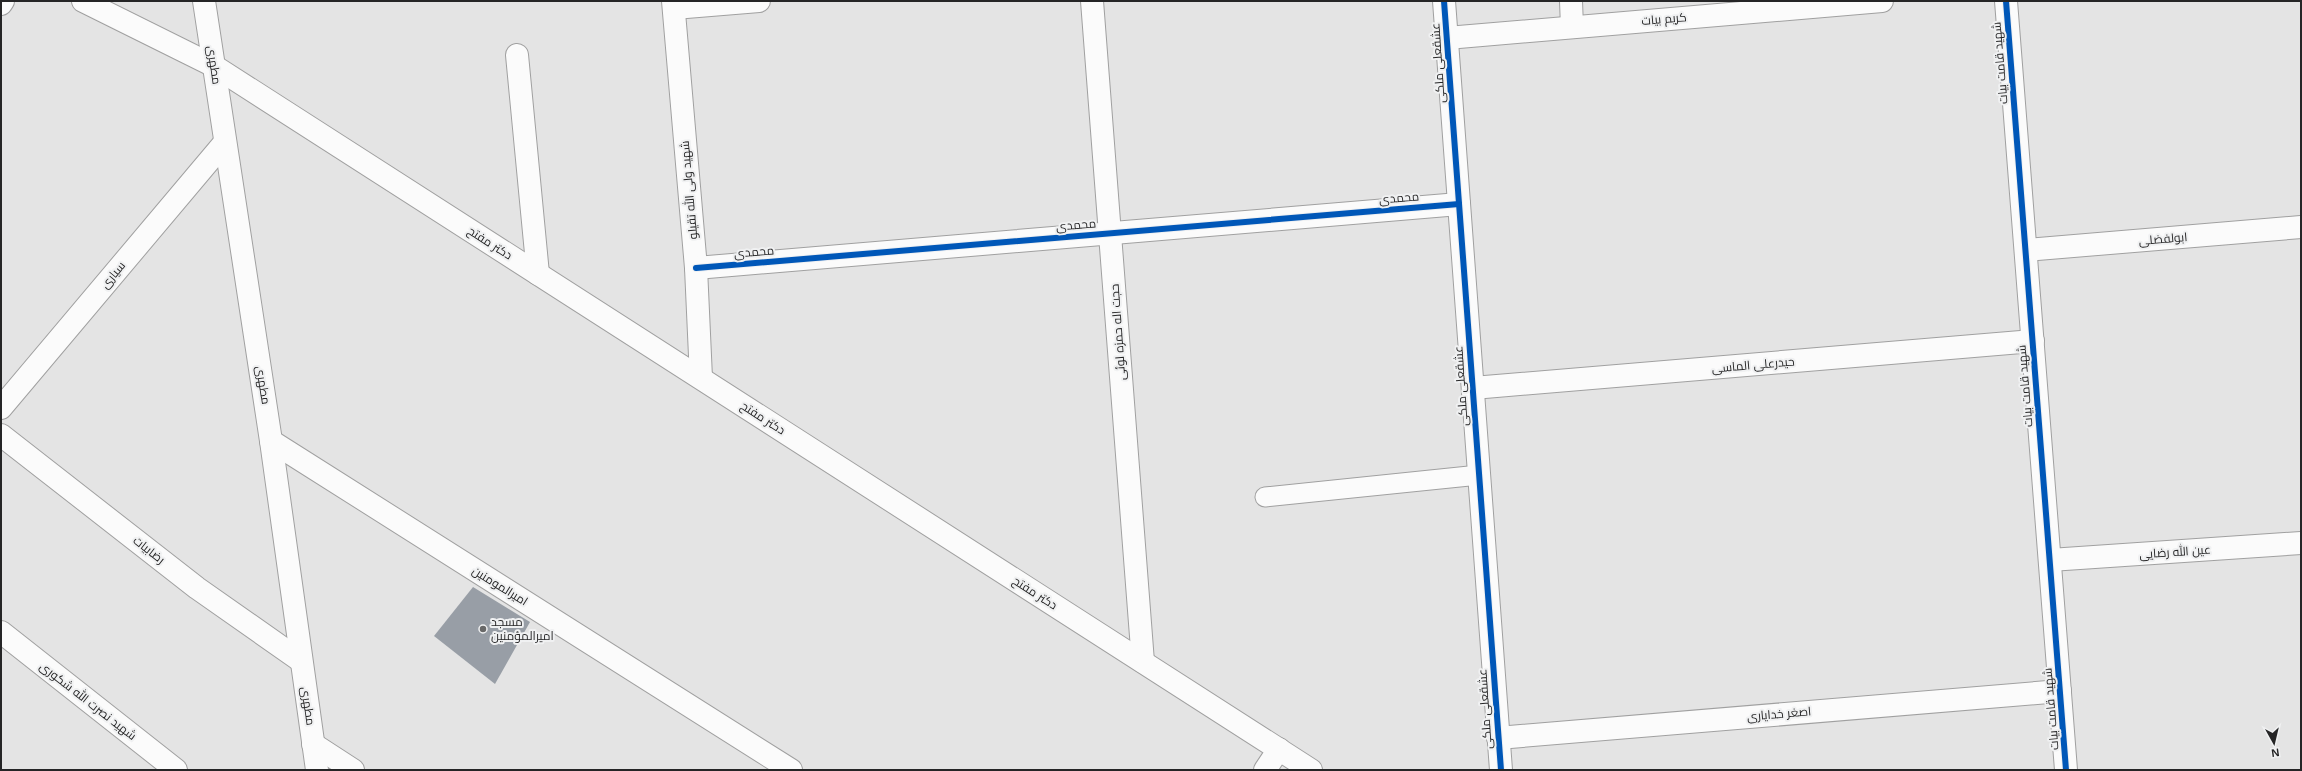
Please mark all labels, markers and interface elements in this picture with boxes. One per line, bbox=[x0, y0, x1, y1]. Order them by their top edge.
street label: کریم بیات bbox=[1641, 10, 1687, 29]
street label: شهید قامت بیات bbox=[1989, 21, 2011, 105]
street label: عشقعلی ملکی bbox=[1428, 22, 1448, 104]
street label: مطهری bbox=[204, 45, 224, 85]
street label: شهید ولی الله تقیلو bbox=[677, 140, 700, 240]
street label: محمدی bbox=[1378, 189, 1420, 207]
street label: محمدی bbox=[1055, 216, 1097, 234]
street label: دکتر مفتح bbox=[465, 223, 515, 263]
street label: ابولفضلی bbox=[2138, 230, 2188, 248]
street label: محمدی bbox=[733, 243, 775, 261]
street label: سیاری bbox=[98, 259, 128, 291]
street label: حجت اله حمزه لوئی bbox=[1108, 283, 1128, 381]
street label: شهید قامت بیات bbox=[2014, 344, 2036, 428]
street label: عشقعلی ملکی bbox=[1451, 345, 1471, 427]
street label: حیدرعلی الماسی bbox=[1711, 354, 1795, 376]
street label: مطهری bbox=[253, 365, 273, 405]
street label: دکتر مفتح bbox=[738, 398, 788, 438]
street label: رضابیات bbox=[130, 533, 168, 567]
street label: عین الله رضایی bbox=[2139, 542, 2211, 561]
street label: امیرالمومنین bbox=[470, 563, 530, 609]
street label: دکتر مفتح bbox=[1010, 573, 1060, 613]
place label: مسجد امیرالمؤمنین bbox=[491, 615, 554, 643]
marker: مسجد امیرالمؤمنین bbox=[478, 624, 488, 634]
street label: شهید نصرت الله شکوری bbox=[37, 658, 140, 743]
street label: شهید قامت بیات bbox=[2040, 667, 2062, 751]
street label: عشقعلی ملکی bbox=[1475, 668, 1495, 750]
street label: مطهری bbox=[298, 686, 318, 726]
street label: اصغر خدایاری bbox=[1746, 704, 1812, 724]
north arrow bbox=[2254, 723, 2294, 763]
text: N bbox=[2271, 746, 2280, 759]

